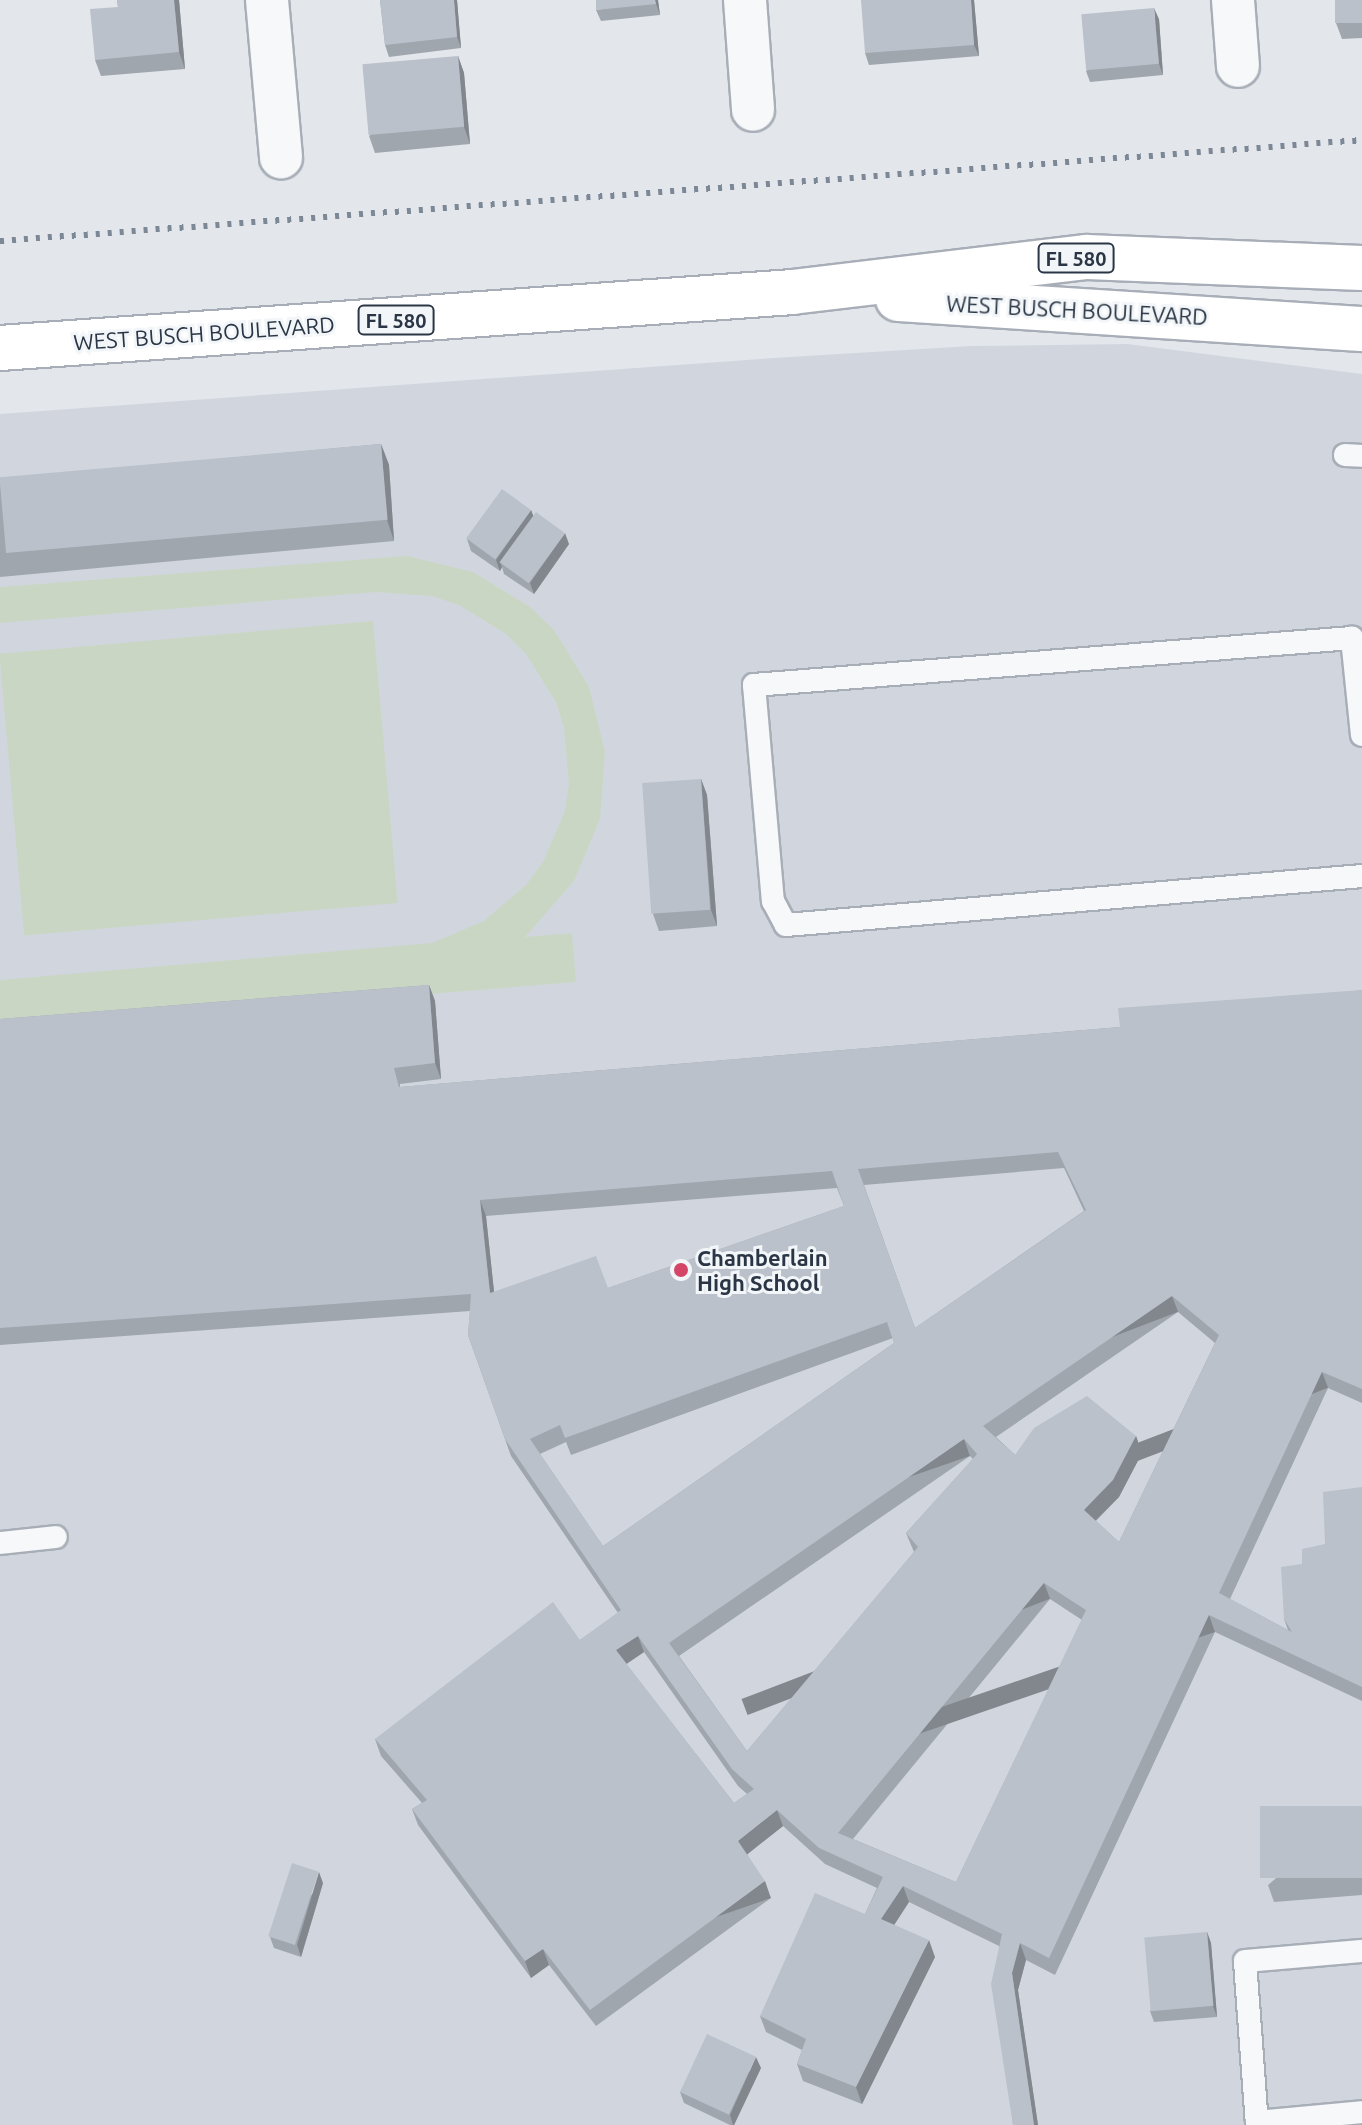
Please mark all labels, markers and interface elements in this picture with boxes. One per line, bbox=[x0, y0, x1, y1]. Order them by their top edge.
road number: FL 580 bbox=[1036, 242, 1116, 274]
street label: WEST BUSCH BOULEVARD bbox=[946, 290, 1208, 330]
road number: FL 580 bbox=[356, 304, 436, 336]
street label: WEST BUSCH BOULEVARD bbox=[72, 311, 336, 355]
place label: Chamberlain High School bbox=[697, 1244, 828, 1296]
marker: Chamberlain High School bbox=[672, 1261, 690, 1279]

